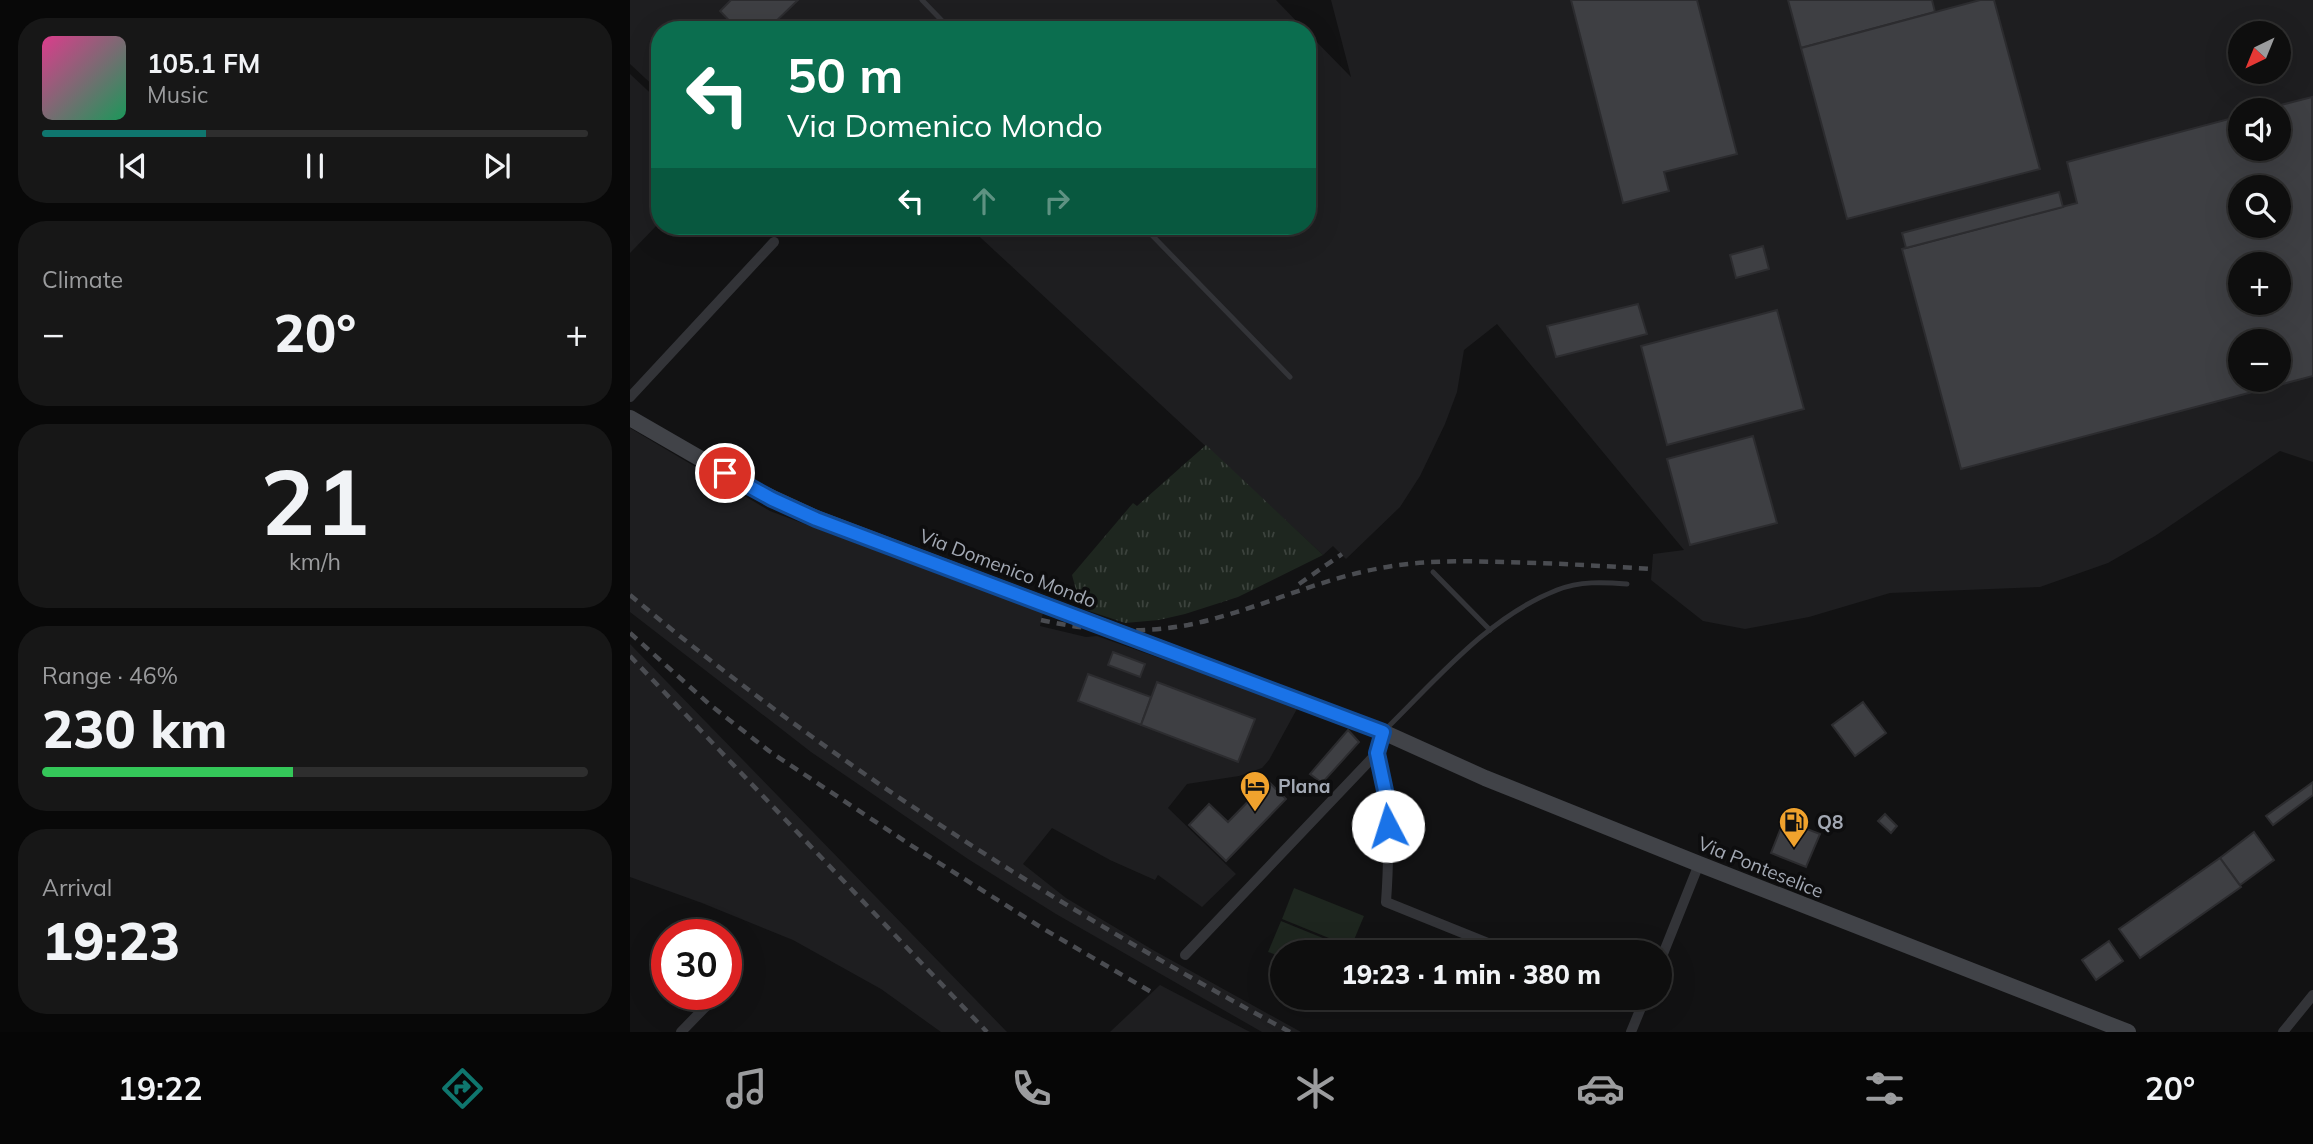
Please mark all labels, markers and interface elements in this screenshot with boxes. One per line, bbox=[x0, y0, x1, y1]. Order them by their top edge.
north arrow bbox=[2228, 21, 2291, 84]
map controls bbox=[2228, 21, 2291, 392]
text: 50 m bbox=[787, 44, 903, 105]
text: 105.1 FM bbox=[147, 47, 260, 80]
icon: left bbox=[672, 49, 763, 140]
text: Music bbox=[147, 80, 208, 109]
button: sound bbox=[2228, 98, 2291, 161]
text: Via Domenico Mondo bbox=[787, 105, 1103, 145]
icon: previous bbox=[114, 147, 152, 185]
icon: pause bbox=[296, 147, 334, 185]
icon: next bbox=[478, 147, 516, 185]
button: search bbox=[2228, 175, 2291, 238]
icon: left bbox=[892, 182, 930, 220]
icon: ahead bbox=[965, 182, 1003, 220]
icon: right bbox=[1038, 182, 1076, 220]
button: + bbox=[2228, 252, 2291, 315]
text: Climate bbox=[42, 265, 123, 294]
text: 20° bbox=[274, 300, 356, 365]
text: − bbox=[42, 309, 65, 357]
text: + bbox=[565, 309, 588, 357]
button: − bbox=[2228, 329, 2291, 392]
pin bbox=[695, 443, 755, 503]
text: 21 bbox=[260, 444, 370, 558]
icon: arrive bbox=[706, 454, 744, 492]
street label: Via Domenico Mondo bbox=[916, 523, 1100, 613]
text: km/h bbox=[289, 547, 341, 576]
text: Range · 46% bbox=[42, 661, 178, 690]
text: 230 km bbox=[42, 696, 227, 761]
hotel icon: Plana bbox=[1238, 769, 1272, 813]
place label: Plana bbox=[1278, 774, 1331, 798]
position arrow bbox=[1351, 789, 1425, 863]
fuel station icon: Q8 bbox=[1777, 805, 1811, 849]
place label: Q8 bbox=[1817, 810, 1843, 834]
street label: Via Ponteselice bbox=[1695, 831, 1827, 903]
text: Arrival bbox=[42, 873, 112, 902]
text: 19:23 bbox=[42, 908, 180, 973]
speed limit sign: 30 bbox=[651, 919, 742, 1010]
text: 19:23 · 1 min · 380 m bbox=[1341, 958, 1601, 991]
icon: directions bbox=[438, 1064, 487, 1113]
icon: music bbox=[722, 1064, 771, 1113]
icon: phone bbox=[1007, 1064, 1056, 1113]
icon: climate bbox=[1291, 1064, 1340, 1113]
icon: car bbox=[1576, 1064, 1625, 1113]
icon: filters bbox=[1860, 1064, 1909, 1113]
text: 19:22 bbox=[118, 1068, 202, 1108]
text: 20° bbox=[2145, 1068, 2195, 1108]

